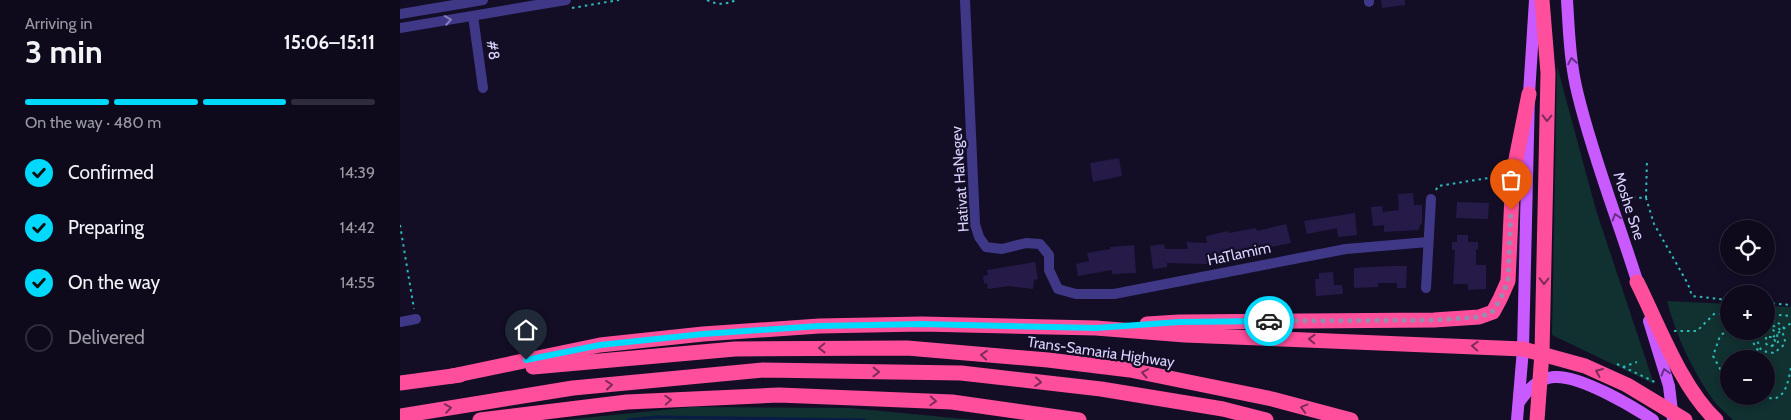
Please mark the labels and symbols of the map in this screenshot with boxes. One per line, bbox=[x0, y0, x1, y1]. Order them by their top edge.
one-way arrow bbox=[445, 15, 453, 26]
street label: #8 bbox=[483, 39, 503, 61]
one-way arrow bbox=[1567, 57, 1578, 65]
one-way arrow bbox=[1542, 115, 1552, 123]
street label: Hativat HaNegev bbox=[947, 125, 973, 233]
pin bbox=[1490, 159, 1532, 210]
street label: Moshe Sne bbox=[1610, 170, 1649, 243]
one-way arrow bbox=[1611, 214, 1621, 222]
street label: HaTlamim bbox=[1206, 238, 1272, 270]
one-way arrow bbox=[1538, 277, 1549, 285]
courier bbox=[1244, 296, 1294, 346]
pin bbox=[505, 309, 547, 360]
street label: Trans-Samaria Highway bbox=[1026, 333, 1176, 371]
one-way arrow bbox=[1308, 334, 1316, 345]
one-way arrow bbox=[1470, 341, 1478, 351]
one-way arrow bbox=[818, 343, 826, 354]
one-way arrow bbox=[980, 349, 988, 360]
one-way arrow bbox=[872, 367, 880, 377]
one-way arrow bbox=[1595, 368, 1604, 379]
one-way arrow bbox=[1141, 369, 1150, 379]
one-way arrow bbox=[1660, 369, 1670, 377]
one-way arrow bbox=[1034, 376, 1042, 387]
one-way arrow bbox=[605, 379, 613, 390]
one-way arrow bbox=[664, 395, 672, 406]
one-way arrow bbox=[929, 396, 937, 407]
one-way arrow bbox=[444, 403, 452, 414]
one-way arrow bbox=[1301, 403, 1309, 413]

